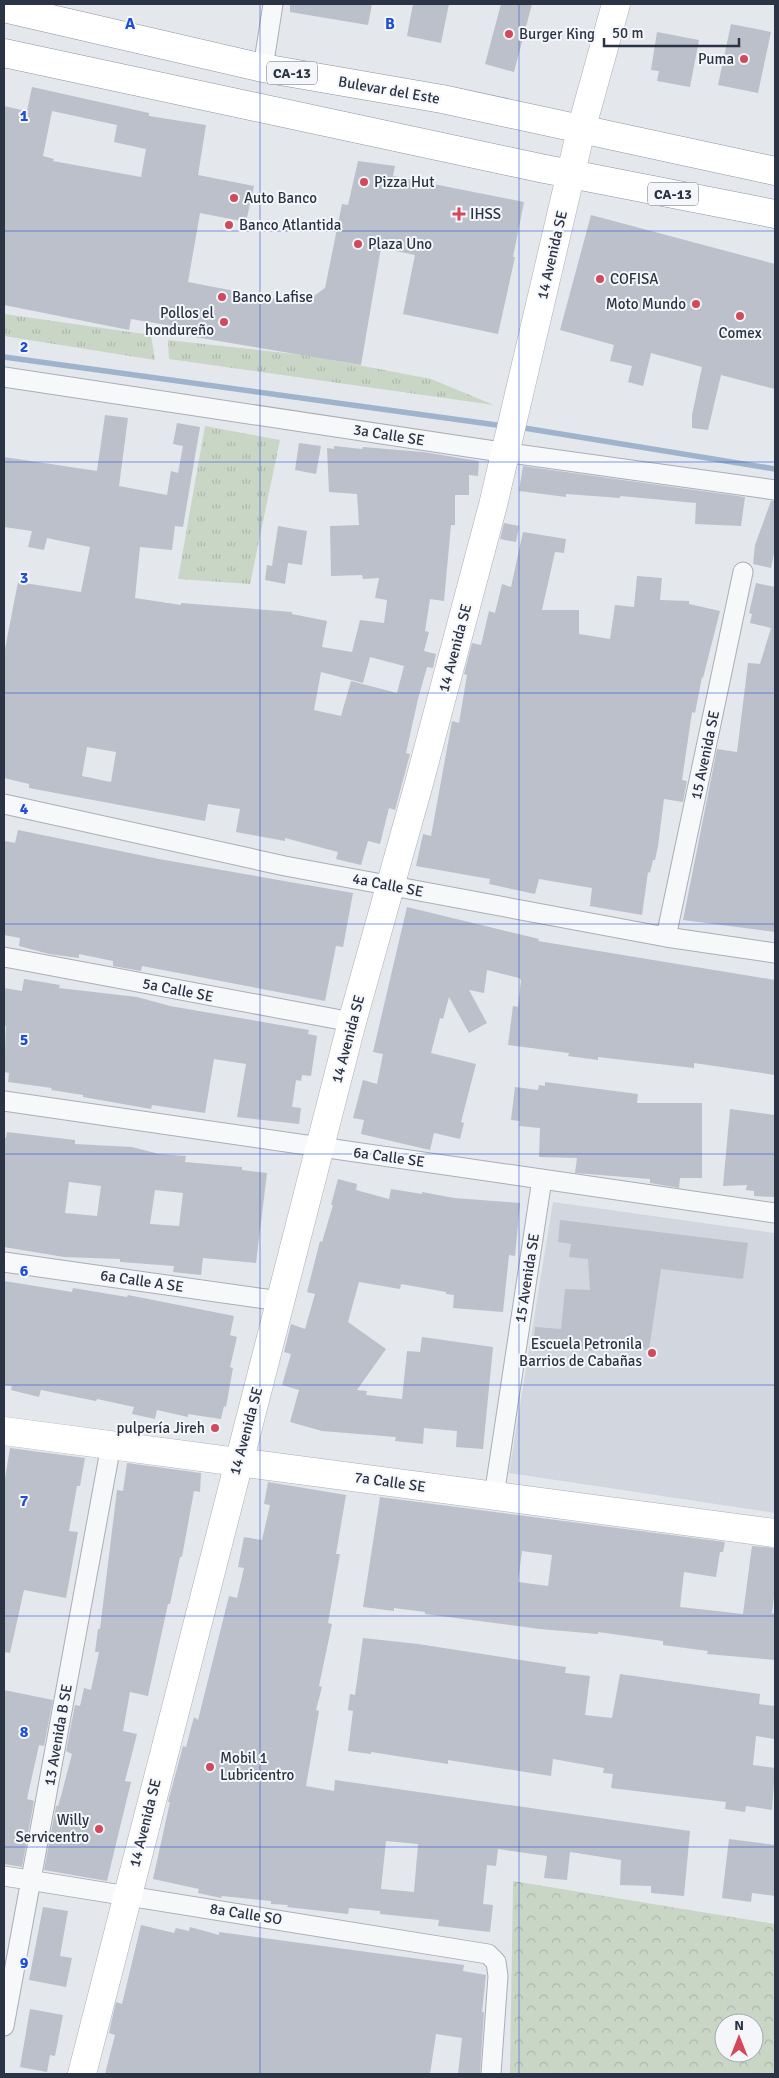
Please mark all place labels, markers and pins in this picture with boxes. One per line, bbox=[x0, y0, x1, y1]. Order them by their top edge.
place label: Burger King bbox=[519, 25, 595, 43]
marker: Burger King bbox=[503, 28, 515, 40]
place label: Puma bbox=[698, 50, 734, 68]
marker: Puma bbox=[738, 53, 750, 65]
place label: Pizza Hut bbox=[374, 173, 434, 191]
marker: Pizza Hut bbox=[358, 176, 370, 188]
place label: Auto Banco bbox=[244, 189, 317, 207]
marker: Auto Banco bbox=[228, 192, 240, 204]
place label: IHSS bbox=[470, 205, 501, 223]
marker: IHSS bbox=[452, 207, 466, 221]
place label: Banco Atlantida bbox=[239, 216, 341, 234]
marker: Banco Atlantida bbox=[223, 219, 235, 231]
place label: Plaza Uno bbox=[368, 235, 432, 253]
marker: Plaza Uno bbox=[352, 238, 364, 250]
place label: COFISA bbox=[610, 270, 659, 288]
marker: COFISA bbox=[594, 273, 606, 285]
place label: Banco Lafise bbox=[232, 288, 313, 306]
marker: Banco Lafise bbox=[216, 291, 228, 303]
place label: Moto Mundo bbox=[606, 295, 686, 313]
marker: Moto Mundo bbox=[690, 298, 702, 310]
place label: Pollos el hondureño bbox=[145, 304, 214, 339]
marker: Comex bbox=[734, 310, 746, 322]
marker: Pollos el hondureño bbox=[218, 316, 230, 328]
place label: Comex bbox=[718, 324, 762, 342]
place label: Escuela Petronila Barrios de Cabañas bbox=[519, 1335, 642, 1370]
marker: Escuela Petronila Barrios de Cabañas bbox=[646, 1347, 658, 1359]
place label: pulpería Jireh bbox=[117, 1419, 205, 1437]
marker: pulpería Jireh bbox=[209, 1422, 221, 1434]
place label: Mobil 1 Lubricentro bbox=[220, 1749, 295, 1784]
marker: Mobil 1 Lubricentro bbox=[204, 1761, 216, 1773]
place label: Willy Servicentro bbox=[16, 1811, 89, 1846]
marker: Willy Servicentro bbox=[93, 1823, 105, 1835]

